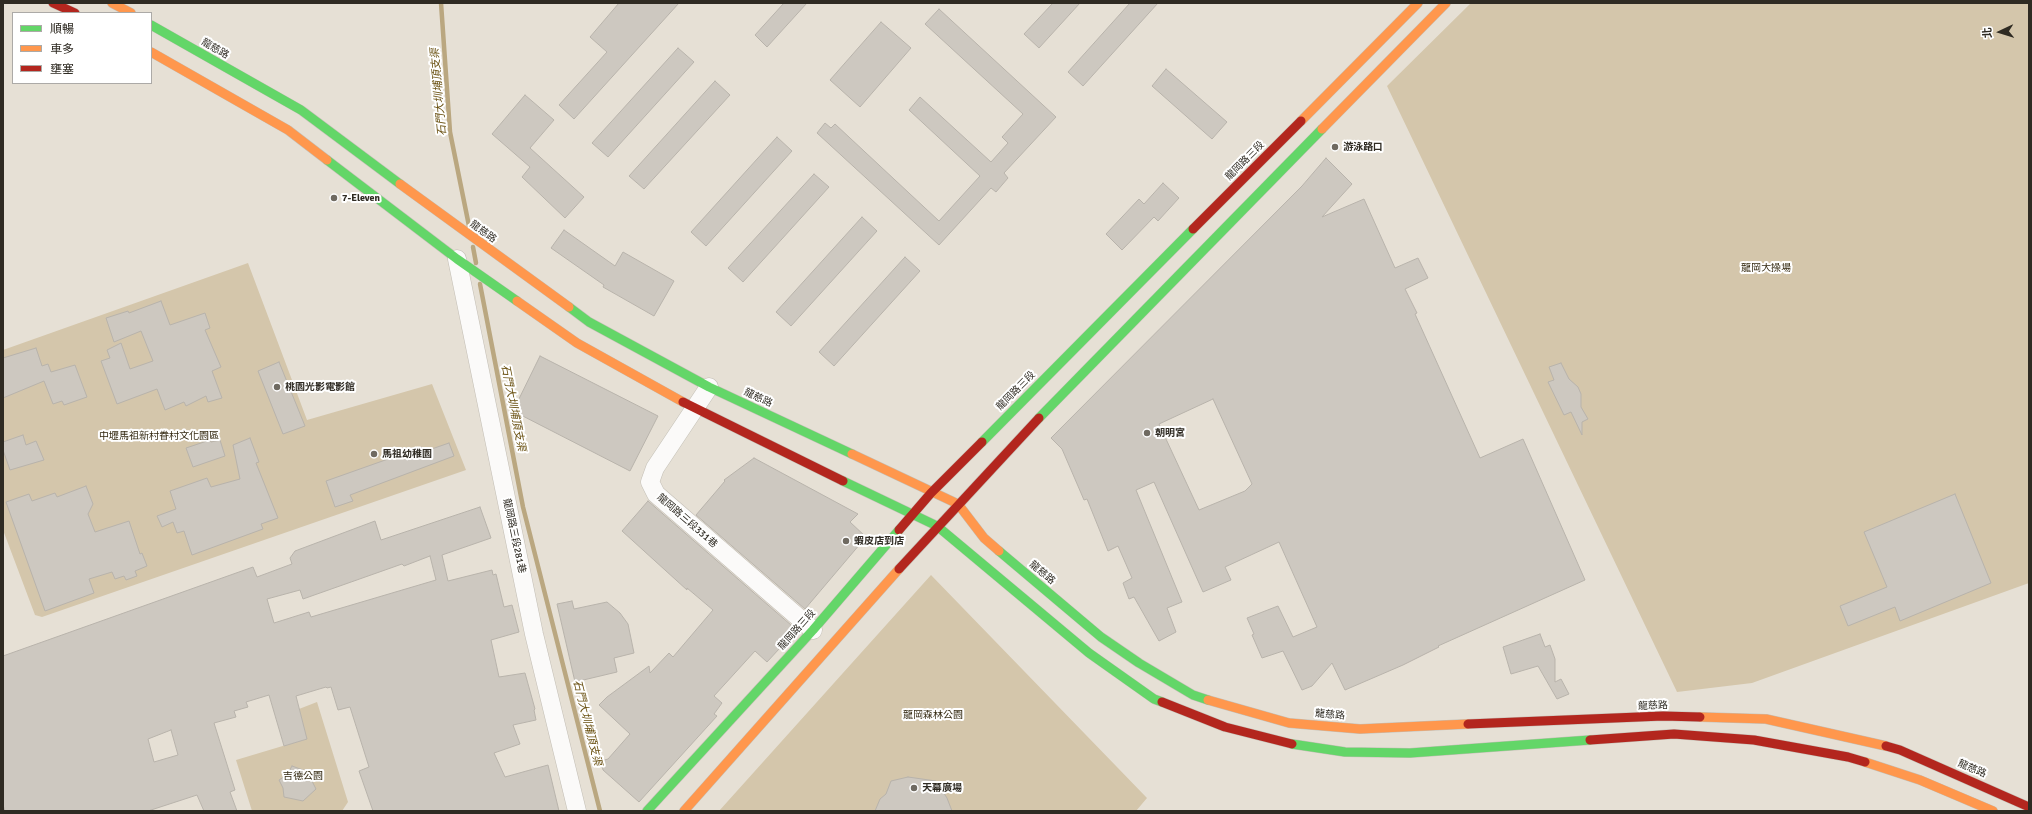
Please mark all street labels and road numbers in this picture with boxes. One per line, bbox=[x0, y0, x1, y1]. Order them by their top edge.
street label: 龍慈路 bbox=[199, 36, 231, 62]
street label: 龍岡路三段 bbox=[1223, 139, 1267, 183]
street label: 龍慈路 bbox=[467, 218, 499, 246]
street label: 龍岡路三段 bbox=[994, 369, 1038, 413]
street label: 龍慈路 bbox=[742, 386, 774, 410]
street label: 龍岡路三段331巷 bbox=[654, 491, 720, 551]
street label: 龍岡路三段281巷 bbox=[500, 497, 528, 575]
street label: 龍慈路 bbox=[1027, 559, 1057, 587]
street label: 龍岡路三段 bbox=[776, 607, 818, 653]
street label: 龍慈路 bbox=[1638, 699, 1668, 713]
street label: 龍慈路 bbox=[1315, 708, 1345, 722]
street label: 龍慈路 bbox=[1956, 758, 1988, 780]

